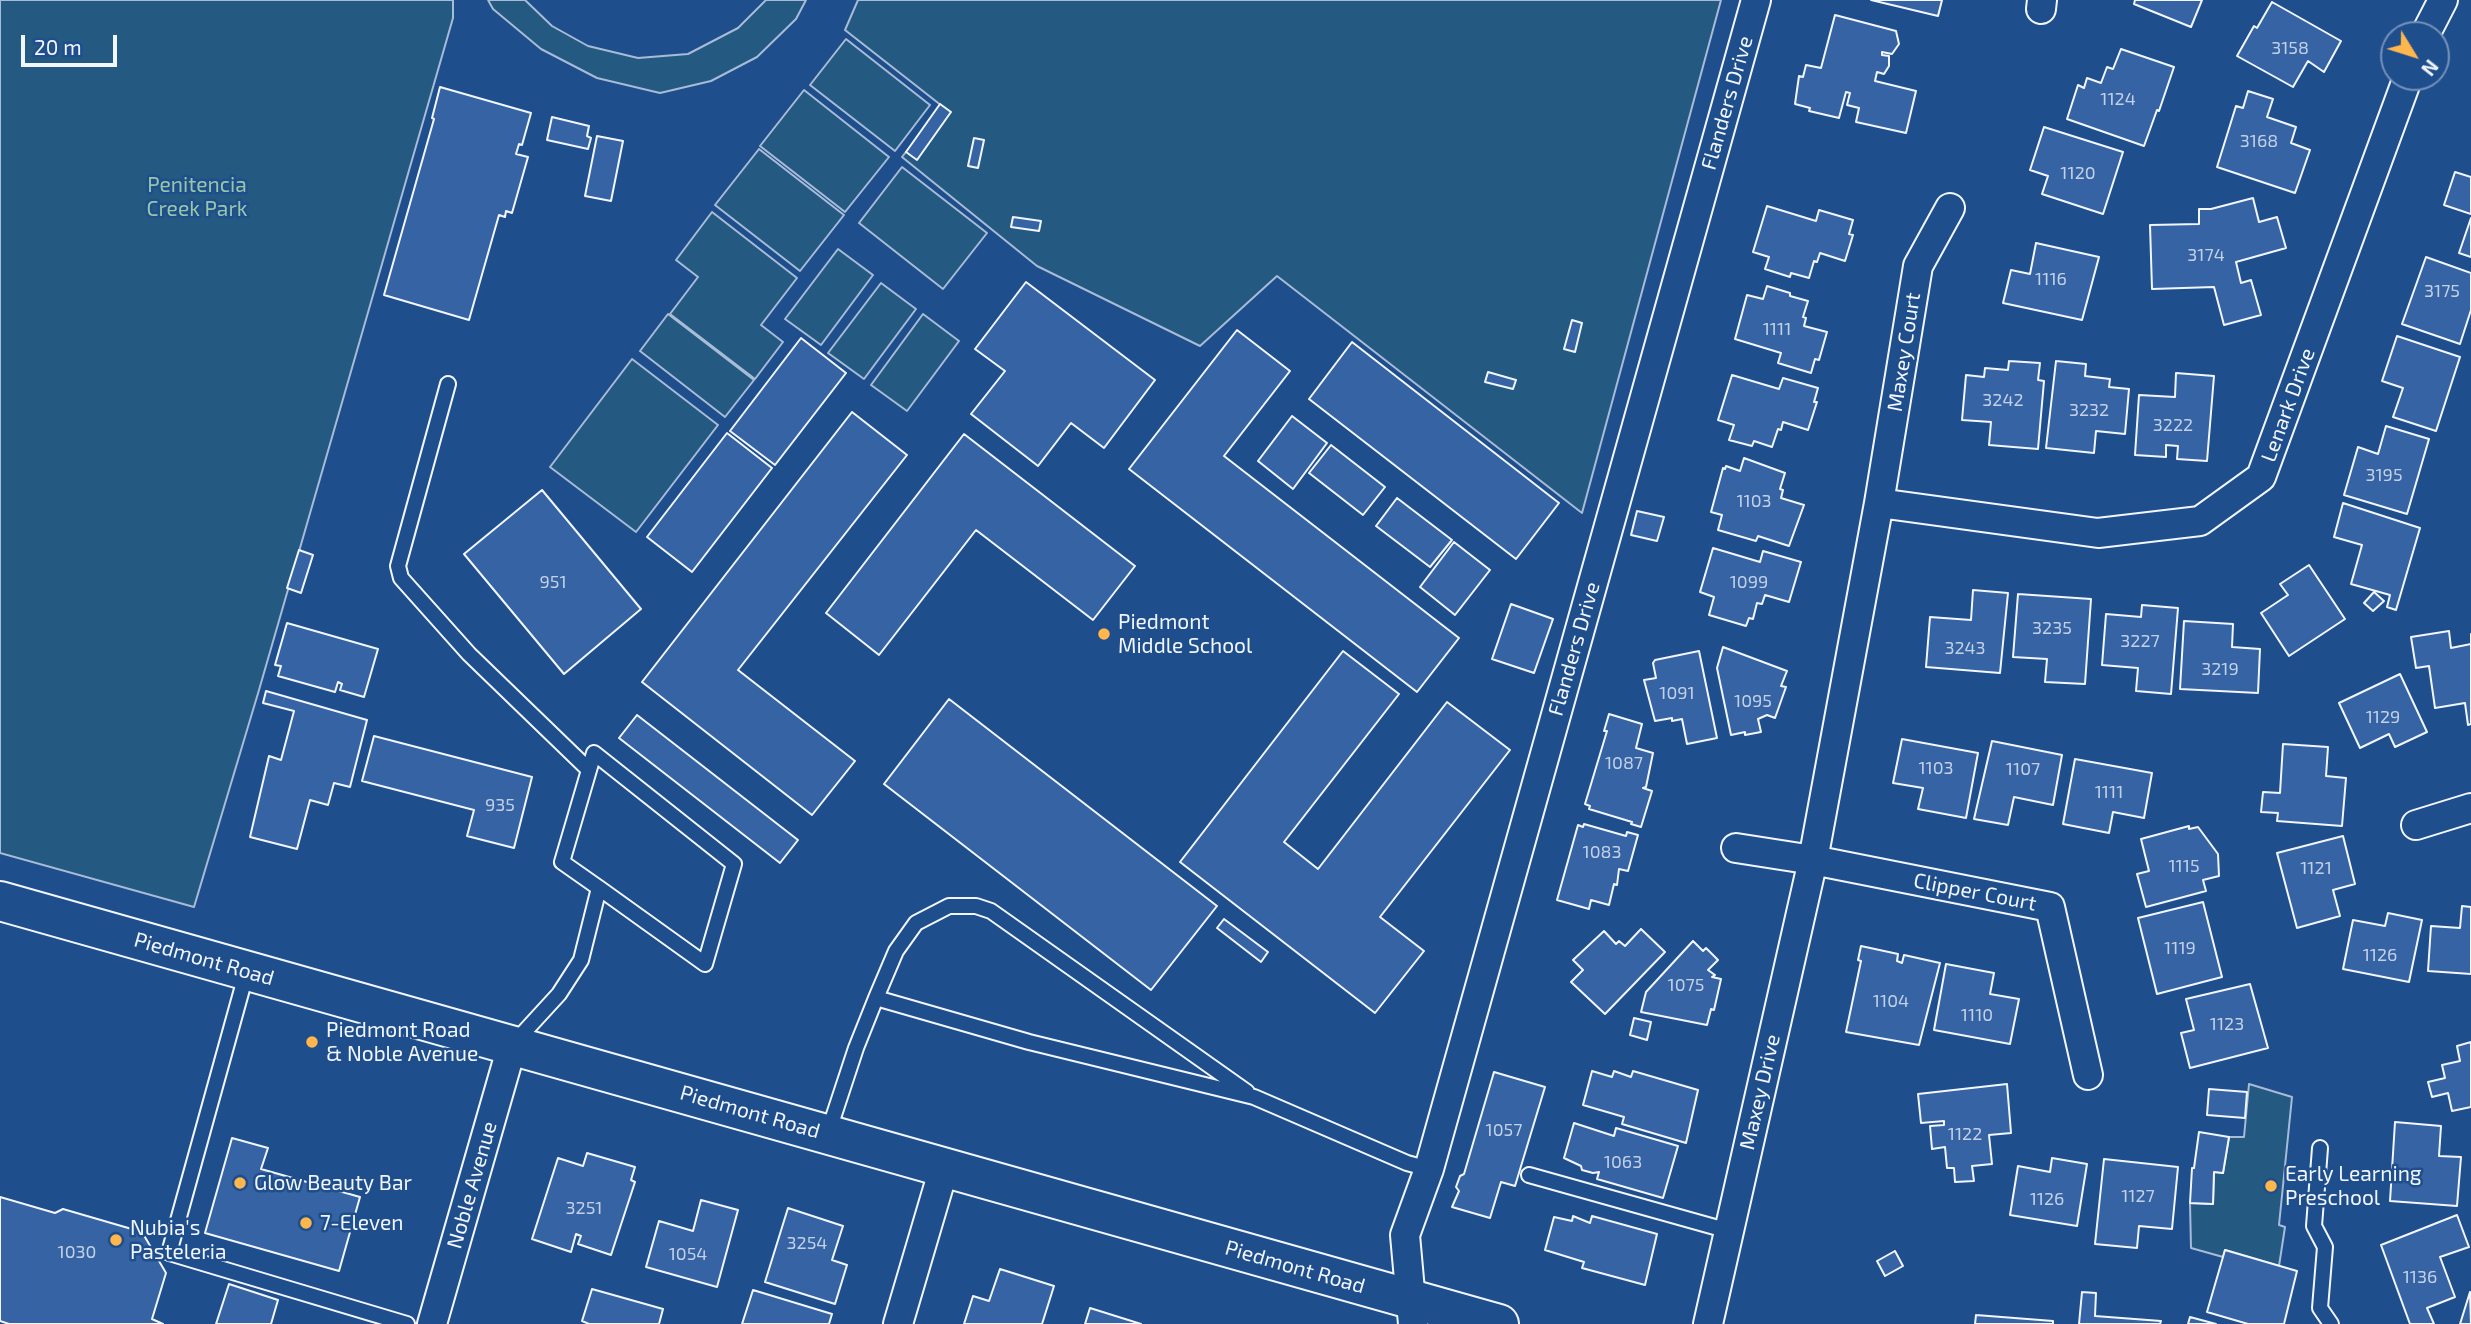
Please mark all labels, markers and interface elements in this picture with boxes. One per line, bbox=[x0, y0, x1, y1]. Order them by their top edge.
scale bar bbox=[24, 21, 121, 65]
north arrow bbox=[2380, 21, 2450, 91]
street label: Flanders Drive bbox=[1696, 33, 1758, 173]
text: 20 m bbox=[34, 34, 82, 59]
house number: 3158 bbox=[2271, 37, 2309, 59]
text: N bbox=[2417, 56, 2444, 80]
house number: 1124 bbox=[2100, 88, 2136, 110]
house number: 3168 bbox=[2240, 130, 2278, 152]
house number: 1120 bbox=[2060, 162, 2096, 184]
park label: Penitencia Creek Park bbox=[147, 172, 247, 222]
house number: 3174 bbox=[2187, 244, 2225, 266]
house number: 1116 bbox=[2035, 268, 2067, 290]
house number: 3175 bbox=[2424, 280, 2460, 302]
street label: Maxey Court bbox=[1882, 291, 1926, 413]
house number: 1111 bbox=[1763, 318, 1791, 340]
street label: Lenark Drive bbox=[2256, 345, 2320, 465]
house number: 3242 bbox=[1982, 389, 2024, 411]
house number: 3232 bbox=[2069, 399, 2109, 421]
house number: 3222 bbox=[2153, 414, 2193, 436]
house number: 3195 bbox=[2365, 464, 2403, 486]
house number: 1103 bbox=[1736, 490, 1772, 512]
house number: 951 bbox=[539, 571, 567, 593]
house number: 1099 bbox=[1730, 571, 1768, 593]
street label: Flanders Drive bbox=[1543, 579, 1605, 719]
place label: Piedmont Middle School bbox=[1118, 609, 1252, 659]
house number: 3235 bbox=[2032, 617, 2072, 639]
marker: Piedmont Middle School bbox=[1096, 626, 1112, 642]
house number: 3227 bbox=[2120, 630, 2160, 652]
house number: 3243 bbox=[1944, 637, 1986, 659]
house number: 3219 bbox=[2201, 658, 2239, 680]
house number: 1091 bbox=[1659, 682, 1695, 704]
house number: 1095 bbox=[1734, 690, 1772, 712]
house number: 1129 bbox=[2366, 706, 2400, 728]
house number: 1087 bbox=[1605, 752, 1643, 774]
house number: 1103 bbox=[1918, 757, 1954, 779]
house number: 1107 bbox=[2006, 758, 2040, 780]
house number: 1111 bbox=[2095, 781, 2123, 803]
house number: 935 bbox=[485, 794, 515, 816]
house number: 1083 bbox=[1583, 841, 1621, 863]
house number: 1115 bbox=[2168, 855, 2200, 877]
house number: 1121 bbox=[2300, 857, 2332, 879]
street label: Clipper Court bbox=[1912, 868, 2038, 916]
street label: Piedmont Road bbox=[131, 927, 277, 991]
house number: 1119 bbox=[2164, 937, 2196, 959]
house number: 1126 bbox=[2363, 944, 2397, 966]
house number: 1075 bbox=[1668, 974, 1704, 996]
house number: 1104 bbox=[1873, 990, 1909, 1012]
house number: 1110 bbox=[1961, 1004, 1993, 1026]
house number: 1123 bbox=[2210, 1013, 2244, 1035]
place label: Piedmont Road & Noble Avenue bbox=[326, 1017, 478, 1067]
street label: Maxey Drive bbox=[1734, 1032, 1786, 1152]
marker: Piedmont Road & Noble Avenue bbox=[304, 1034, 320, 1050]
street label: Piedmont Road bbox=[677, 1080, 823, 1144]
street label: Noble Avenue bbox=[442, 1118, 502, 1252]
house number: 1057 bbox=[1486, 1119, 1522, 1141]
house number: 1122 bbox=[1948, 1123, 1982, 1145]
house number: 1063 bbox=[1604, 1151, 1642, 1173]
place label: Early Learning Preschool bbox=[2285, 1161, 2422, 1211]
place label: Glow Beauty Bar bbox=[254, 1170, 412, 1196]
marker: Glow Beauty Bar bbox=[232, 1175, 248, 1191]
marker: Early Learning Preschool bbox=[2263, 1178, 2279, 1194]
house number: 1127 bbox=[2121, 1185, 2155, 1207]
house number: 1126 bbox=[2030, 1188, 2064, 1210]
house number: 3251 bbox=[566, 1197, 602, 1219]
place label: 7-Eleven bbox=[320, 1210, 403, 1236]
place label: Nubia's Pasteleria bbox=[130, 1215, 226, 1265]
marker: 7-Eleven bbox=[298, 1215, 314, 1231]
marker: Nubia's Pasteleria bbox=[108, 1232, 124, 1248]
house number: 3254 bbox=[787, 1232, 827, 1254]
street label: Piedmont Road bbox=[1222, 1235, 1368, 1299]
house number: 1030 bbox=[58, 1241, 96, 1263]
house number: 1054 bbox=[669, 1243, 707, 1265]
house number: 1136 bbox=[2403, 1266, 2437, 1288]

